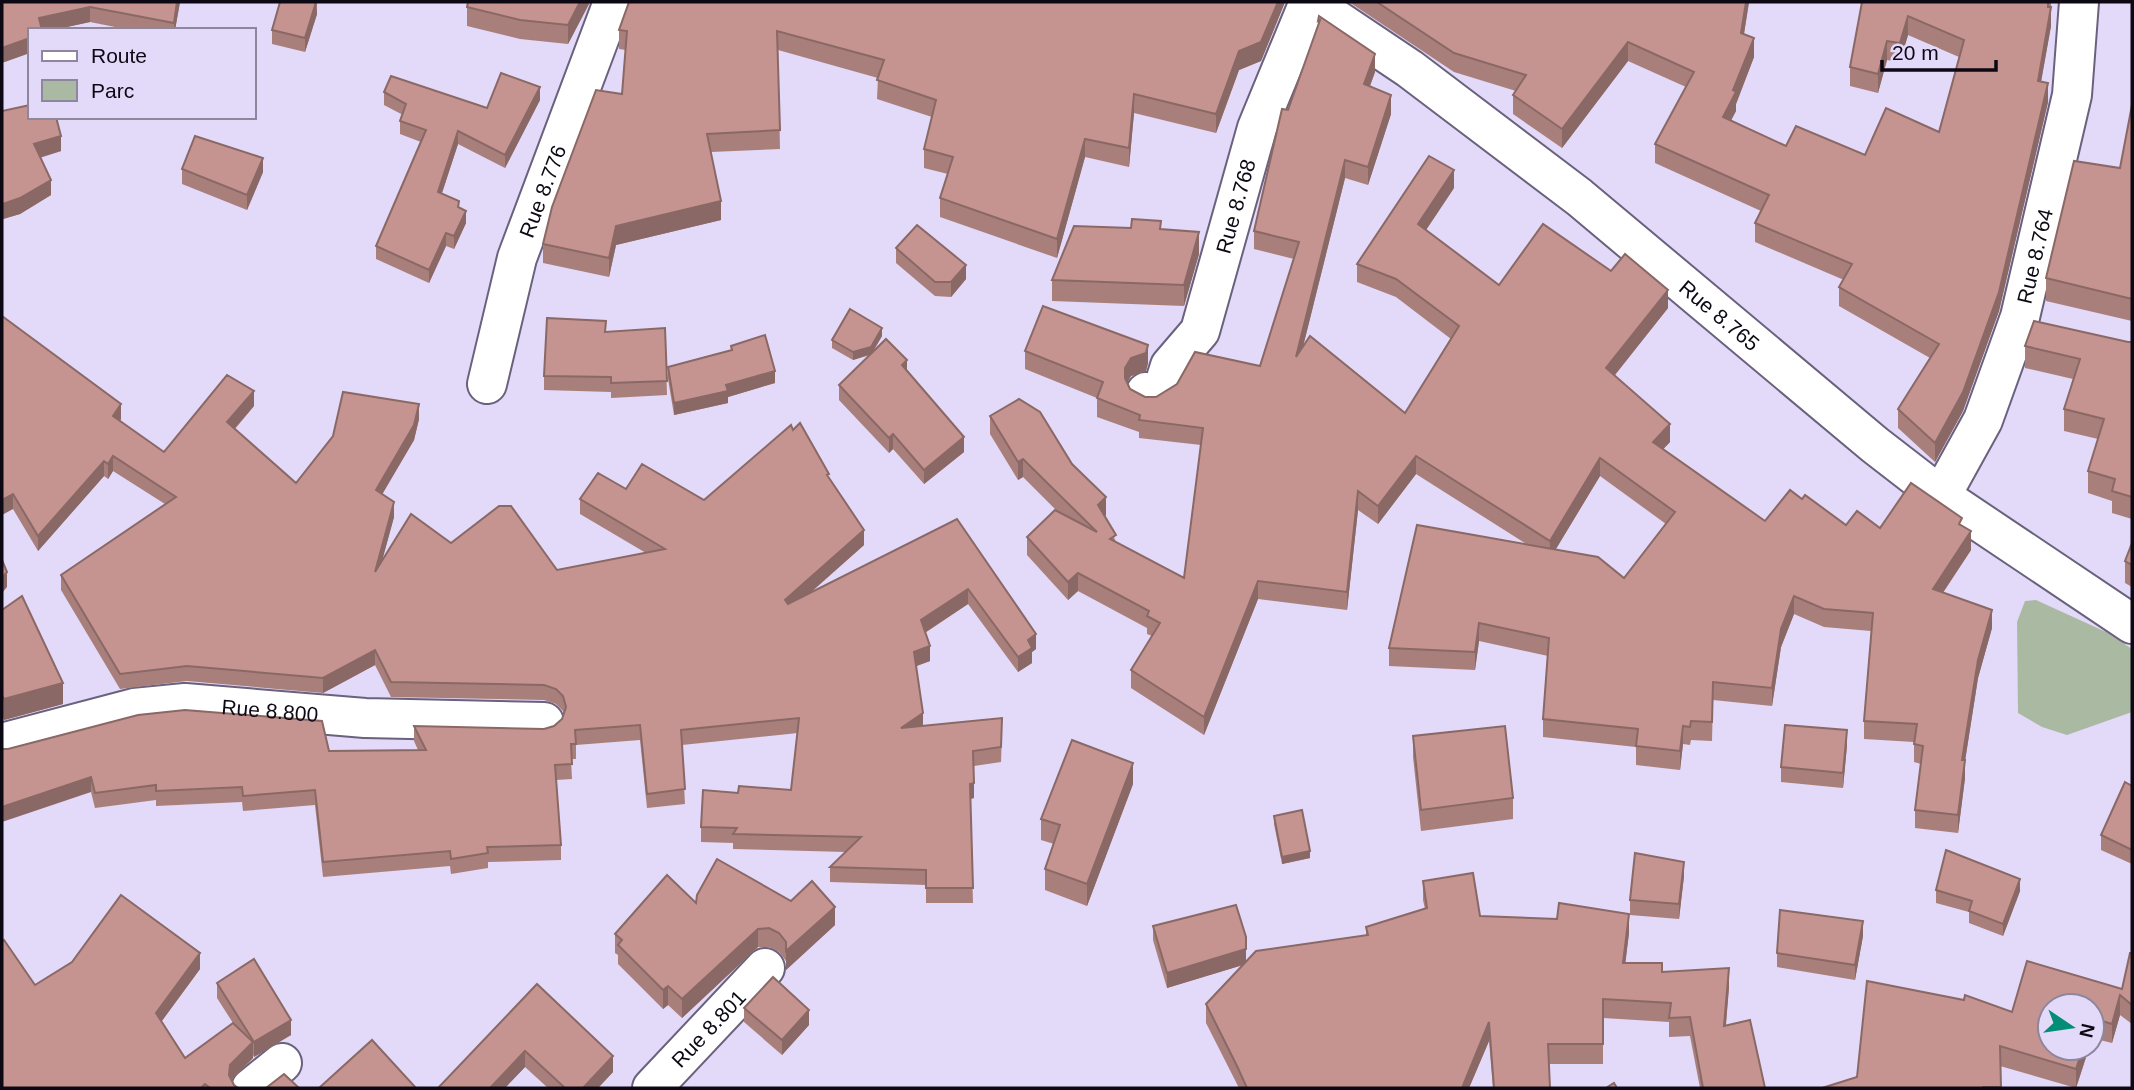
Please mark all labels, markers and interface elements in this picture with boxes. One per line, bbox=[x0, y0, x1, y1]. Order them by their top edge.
legend bbox=[28, 28, 256, 119]
scale bar bbox=[1882, 28, 1996, 72]
text: 20 m bbox=[1892, 41, 1939, 64]
text: Route bbox=[91, 44, 147, 67]
text: Parc bbox=[91, 79, 134, 102]
street label: Rue 8.776 bbox=[514, 142, 570, 241]
street label: Rue 8.768 bbox=[1211, 156, 1259, 256]
street label: Rue 8.764 bbox=[2012, 206, 2057, 306]
street label: Rue 8.765 bbox=[1675, 275, 1764, 355]
street label: Rue 8.800 bbox=[221, 695, 319, 726]
street label: Rue 8.801 bbox=[667, 985, 750, 1071]
north arrow bbox=[2036, 992, 2106, 1062]
text: N bbox=[2075, 1022, 2099, 1040]

